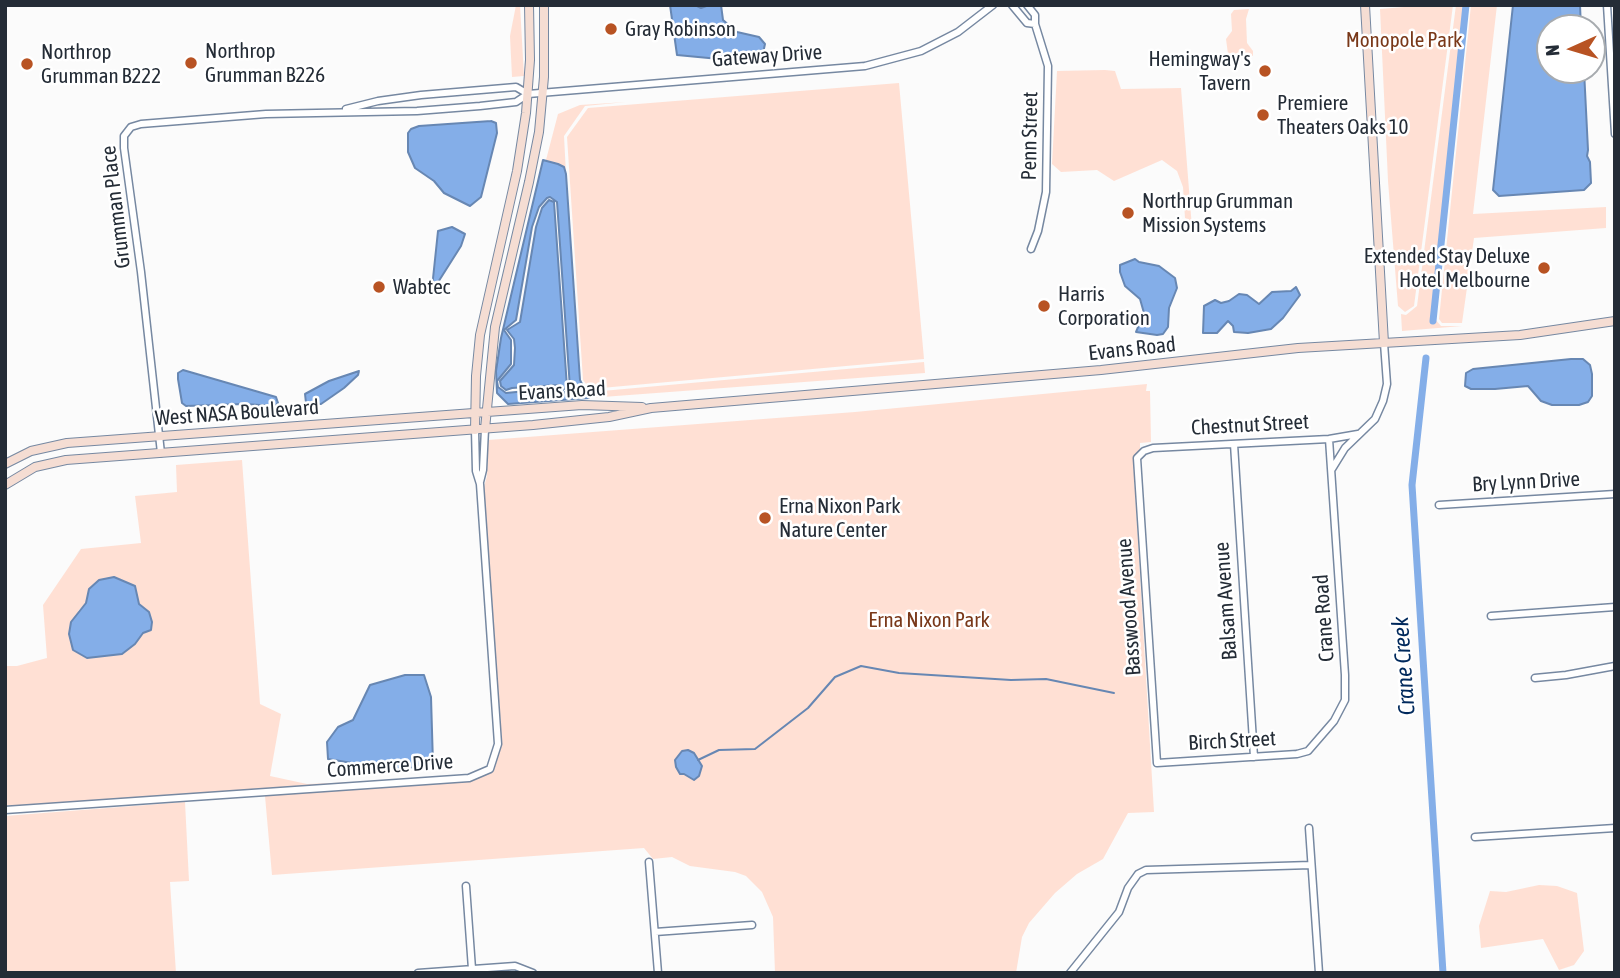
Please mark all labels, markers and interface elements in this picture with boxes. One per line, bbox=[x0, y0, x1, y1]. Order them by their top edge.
north arrow bbox=[1536, 14, 1606, 84]
place label: Gray Robinson bbox=[625, 16, 736, 42]
marker: Gray Robinson bbox=[603, 21, 619, 37]
park label: Monopole Park bbox=[1346, 27, 1462, 53]
place label: Northrop Grumman B226 bbox=[205, 38, 325, 88]
place label: Northrop Grumman B222 bbox=[41, 39, 161, 89]
street label: Gateway Drive bbox=[711, 40, 823, 72]
text: N bbox=[1541, 44, 1563, 57]
place label: Hemingway's Tavern bbox=[1148, 46, 1251, 96]
marker: Northrop Grumman B226 bbox=[183, 55, 199, 71]
marker: Northrop Grumman B222 bbox=[19, 56, 35, 72]
marker: Hemingway's Tavern bbox=[1257, 63, 1273, 79]
place label: Premiere Theaters Oaks 10 bbox=[1277, 90, 1408, 140]
street label: Penn Street bbox=[1017, 91, 1043, 181]
marker: Premiere Theaters Oaks 10 bbox=[1255, 107, 1271, 123]
street label: Grumman Place bbox=[96, 144, 136, 270]
place label: Northrup Grumman Mission Systems bbox=[1142, 188, 1293, 238]
marker: Northrup Grumman Mission Systems bbox=[1120, 205, 1136, 221]
place label: Extended Stay Deluxe Hotel Melbourne bbox=[1364, 243, 1530, 293]
marker: Extended Stay Deluxe Hotel Melbourne bbox=[1536, 260, 1552, 276]
place label: Wabtec bbox=[393, 274, 450, 300]
marker: Wabtec bbox=[371, 279, 387, 295]
place label: Harris Corporation bbox=[1058, 281, 1150, 331]
marker: Harris Corporation bbox=[1036, 298, 1052, 314]
street label: Evans Road bbox=[1087, 332, 1177, 366]
street label: Evans Road bbox=[518, 376, 606, 406]
street label: West NASA Boulevard bbox=[154, 395, 320, 431]
street label: Chestnut Street bbox=[1190, 409, 1310, 441]
street label: Bry Lynn Drive bbox=[1471, 467, 1581, 497]
place label: Erna Nixon Park Nature Center bbox=[779, 493, 900, 543]
marker: Erna Nixon Park Nature Center bbox=[757, 510, 773, 526]
street label: Basswood Avenue bbox=[1112, 538, 1146, 676]
street label: Balsam Avenue bbox=[1209, 541, 1243, 661]
street label: Crane Road bbox=[1308, 573, 1340, 663]
park label: Erna Nixon Park bbox=[868, 607, 990, 633]
water label: Crane Creek bbox=[1387, 616, 1421, 716]
street label: Birch Street bbox=[1187, 726, 1277, 756]
street label: Commerce Drive bbox=[326, 749, 454, 783]

